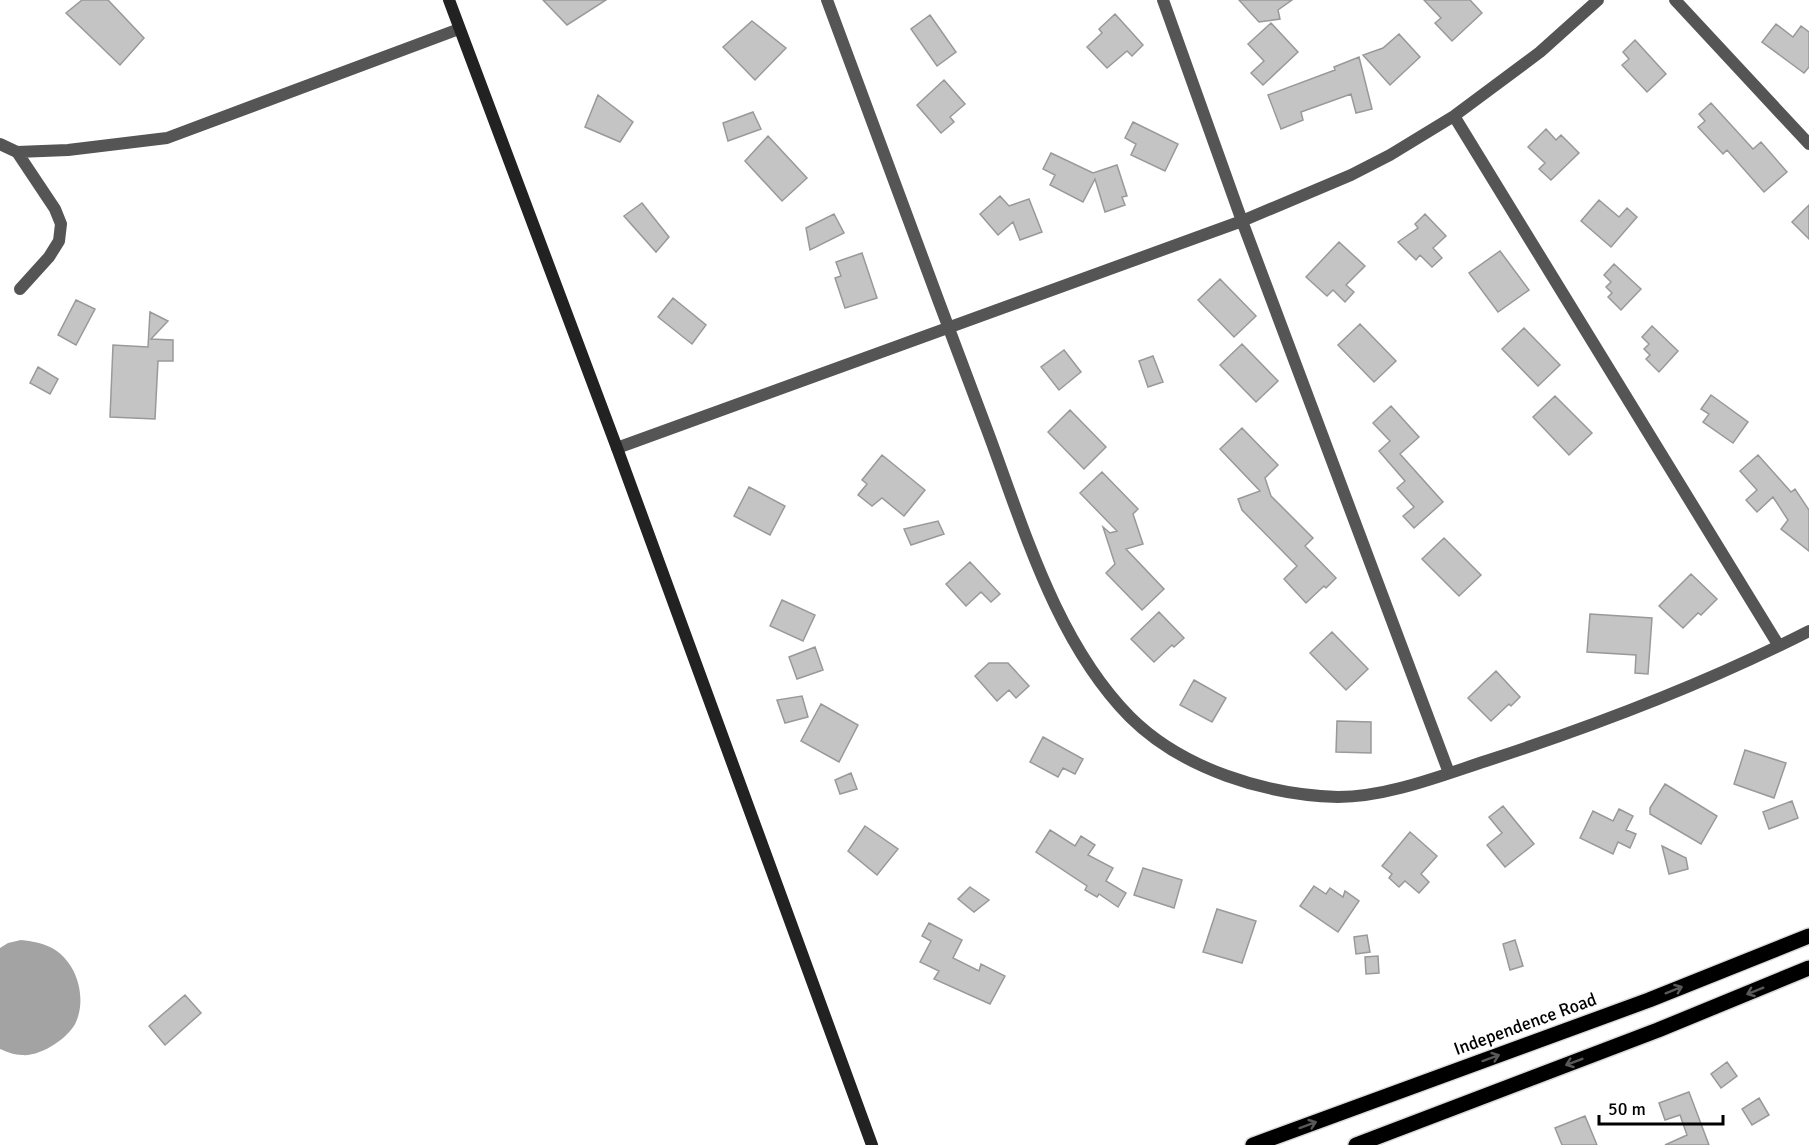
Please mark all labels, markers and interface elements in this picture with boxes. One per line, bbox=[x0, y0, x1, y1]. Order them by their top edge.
one-way arrow bbox=[1664, 984, 1683, 995]
one-way arrow bbox=[1746, 986, 1765, 997]
street label: Independence Road bbox=[1451, 988, 1599, 1060]
one-way arrow bbox=[1481, 1051, 1500, 1062]
one-way arrow bbox=[1565, 1058, 1583, 1069]
scale bar bbox=[1599, 1088, 1724, 1126]
text: 50 m bbox=[1608, 1098, 1646, 1120]
one-way arrow bbox=[1298, 1118, 1317, 1129]

